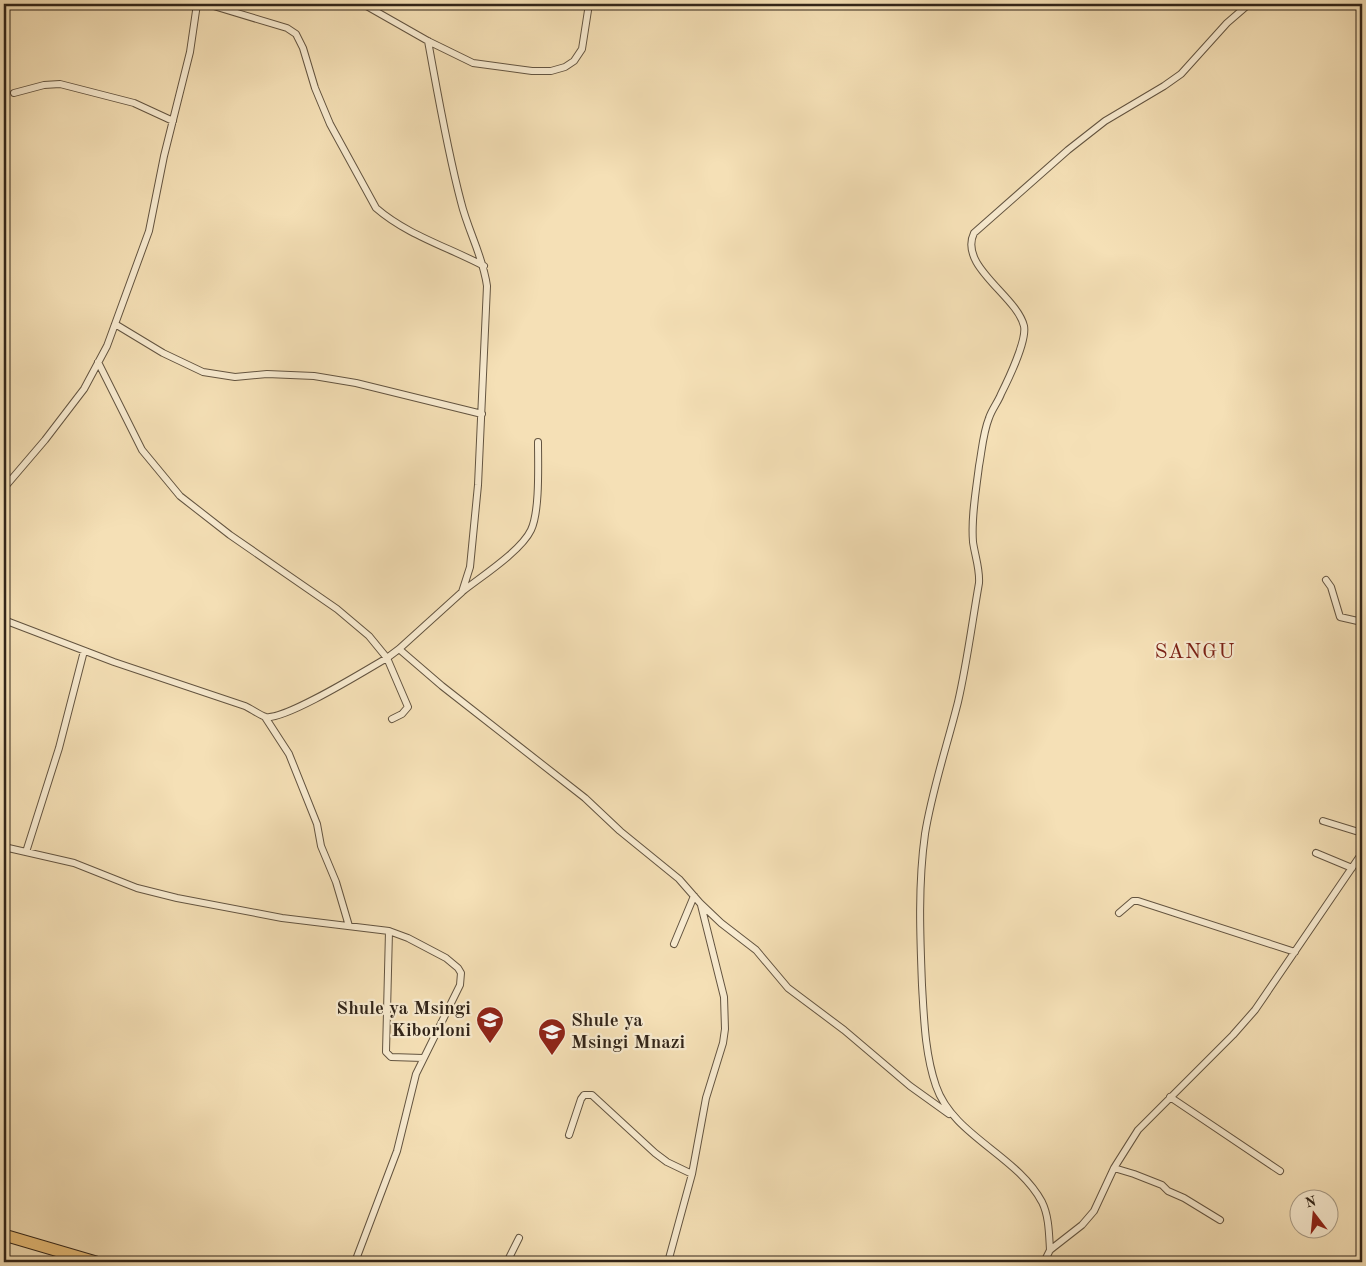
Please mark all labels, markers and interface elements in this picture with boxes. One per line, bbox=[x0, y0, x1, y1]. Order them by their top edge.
district label: SANGU bbox=[1154, 642, 1236, 663]
place label: Shule ya Msingi Kiborloni bbox=[336, 1000, 471, 1041]
school or university icon: Shule ya Msingi Kiborloni bbox=[475, 1005, 505, 1044]
place label: Shule ya Msingi Mnazi bbox=[571, 1012, 686, 1053]
school or university icon: Shule ya Msingi Mnazi bbox=[537, 1017, 567, 1056]
north arrow bbox=[1288, 1188, 1338, 1238]
text: N bbox=[1304, 1194, 1318, 1211]

